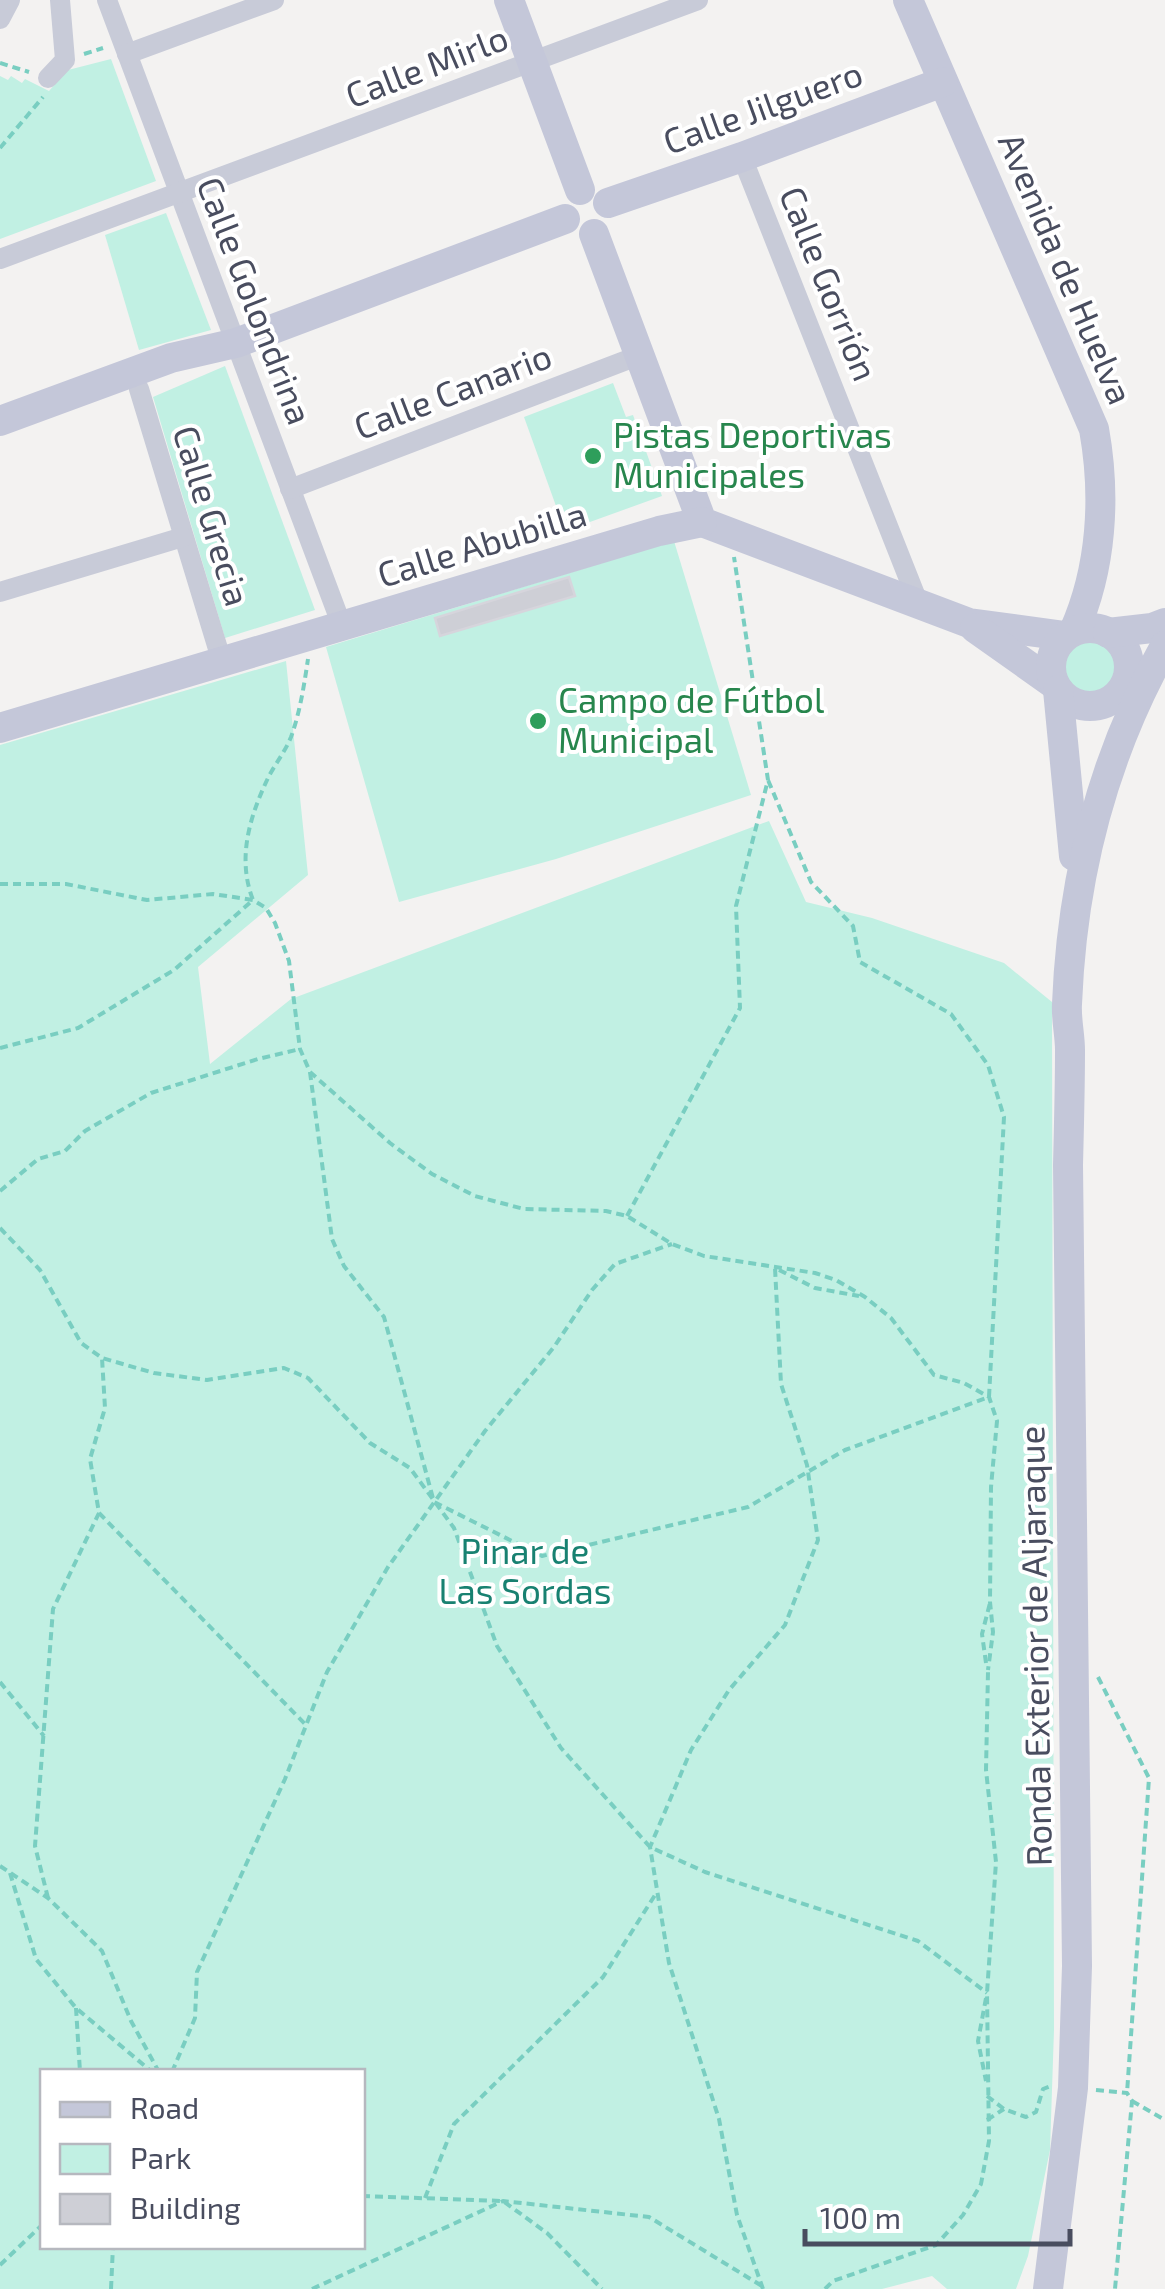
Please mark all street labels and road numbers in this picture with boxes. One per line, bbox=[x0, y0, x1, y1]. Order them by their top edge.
street label: Calle Mirlo bbox=[339, 15, 513, 115]
street label: Calle Jilguero bbox=[657, 51, 867, 162]
street label: Avenida de Huelva bbox=[991, 126, 1143, 410]
street label: Calle Golondrina bbox=[189, 171, 322, 430]
street label: Calle Gorrión bbox=[772, 180, 888, 386]
street label: Calle Canario bbox=[348, 333, 557, 447]
street label: Calle Grecia bbox=[166, 420, 260, 610]
street label: Calle Abubilla bbox=[372, 491, 591, 595]
street label: Ronda Exterior de Aljaraque bbox=[1009, 1425, 1059, 1867]

